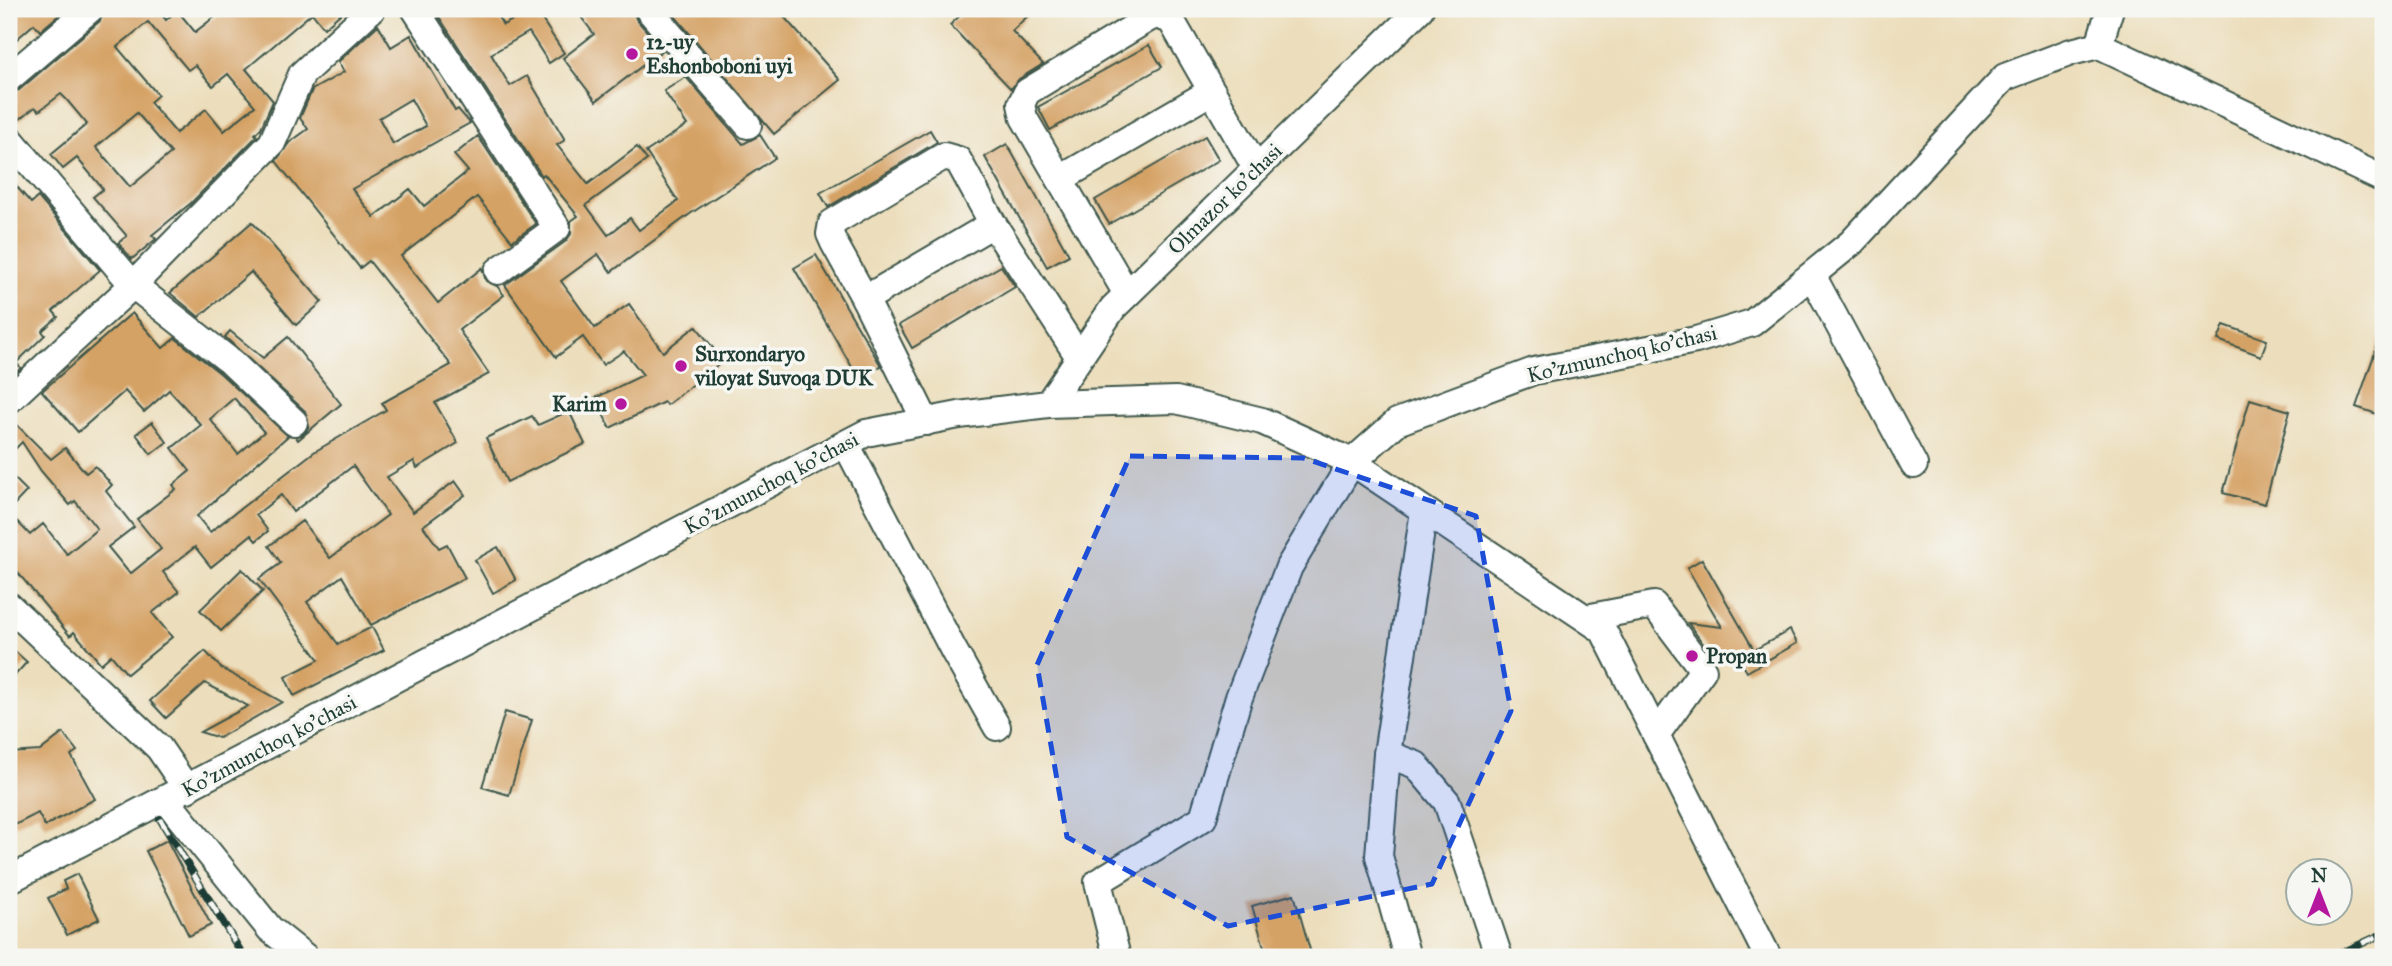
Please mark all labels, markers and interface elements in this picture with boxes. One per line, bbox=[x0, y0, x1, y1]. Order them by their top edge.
place label: 12-uy Eshonboboni uyi bbox=[646, 29, 793, 79]
marker: 12-uy Eshonboboni uyi bbox=[624, 46, 640, 62]
street label: Olmazor ko'chasi bbox=[1162, 138, 1288, 260]
street label: Ko'zmunchoq ko'chasi bbox=[1524, 319, 1720, 389]
place label: Surxondaryo viloyat Suvoqa DUK bbox=[694, 341, 874, 391]
marker: Surxondaryo viloyat Suvoqa DUK bbox=[673, 358, 689, 374]
place label: Karim bbox=[552, 391, 607, 417]
marker: Karim bbox=[613, 396, 629, 412]
street label: Ko'zmunchoq ko'chasi bbox=[679, 426, 863, 540]
place label: Propan bbox=[1706, 643, 1768, 669]
marker: Propan bbox=[1684, 648, 1700, 664]
street label: Ko'zmunchoq ko'chasi bbox=[177, 689, 361, 803]
north arrow bbox=[2284, 858, 2354, 928]
text: N bbox=[2311, 864, 2327, 887]

